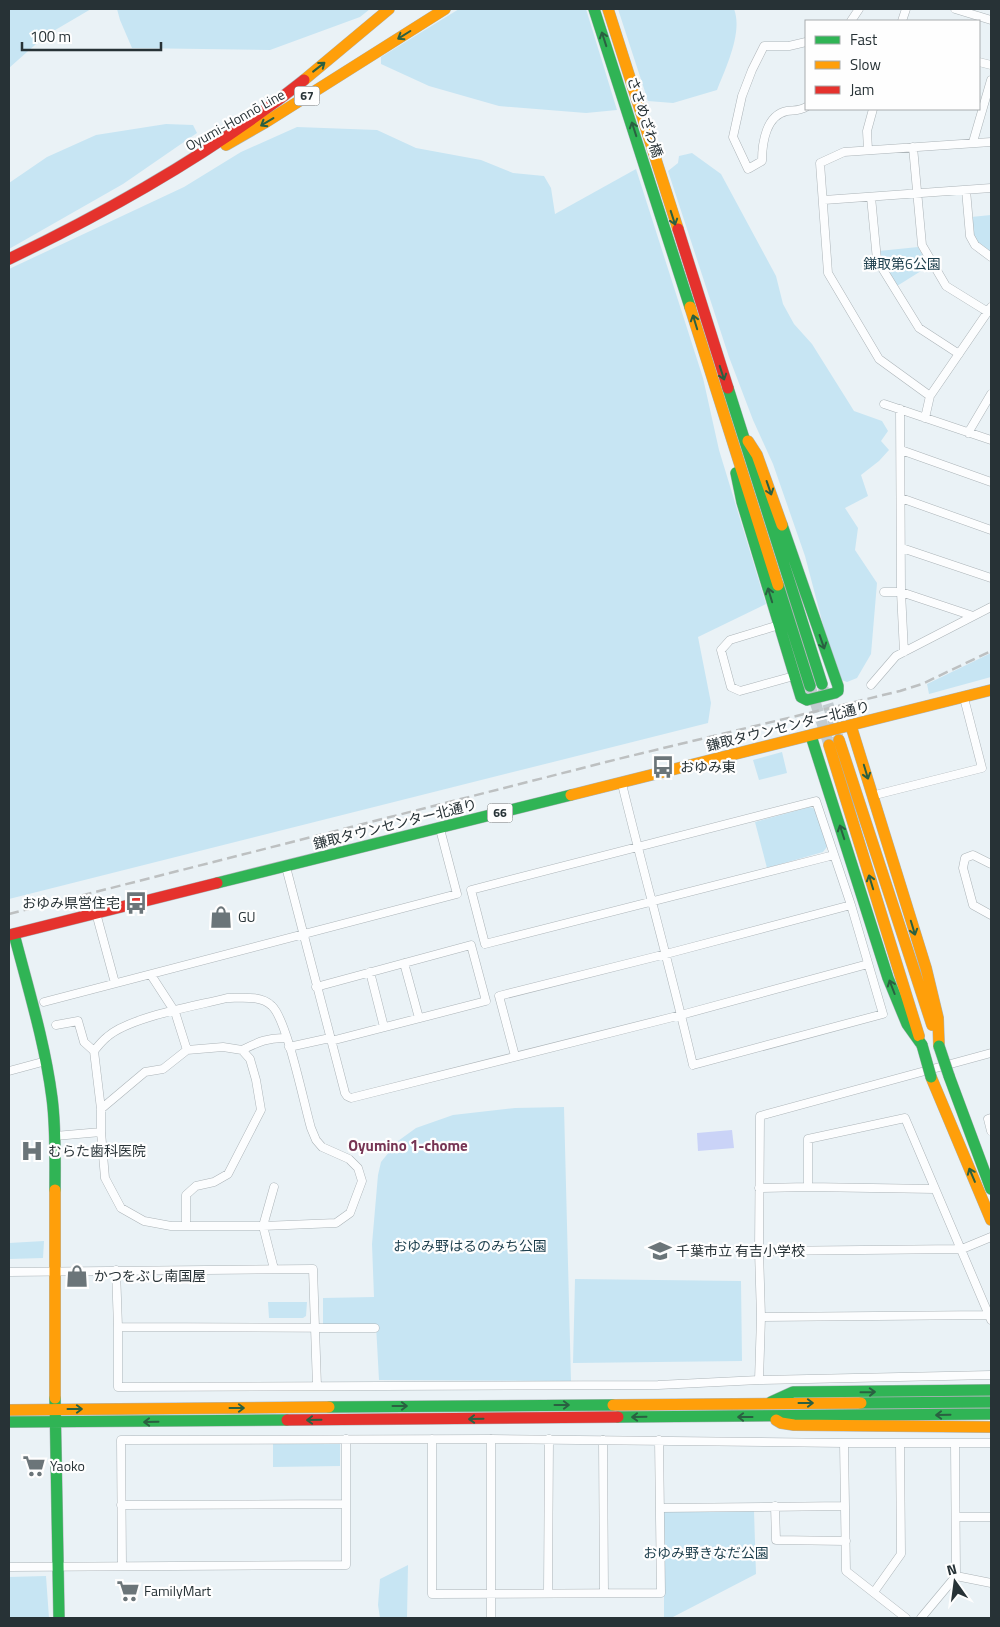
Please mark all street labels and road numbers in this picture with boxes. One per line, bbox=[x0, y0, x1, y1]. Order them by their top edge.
street label: ささめざわ橋 bbox=[623, 74, 668, 160]
street label: Oyumi-Honnō Line bbox=[181, 83, 288, 156]
road number: 67 bbox=[294, 86, 320, 105]
street label: 鎌取タウンセンター北通り bbox=[704, 695, 872, 756]
street label: 鎌取タウンセンター北通り bbox=[311, 793, 479, 854]
road number: 66 bbox=[488, 804, 512, 822]

